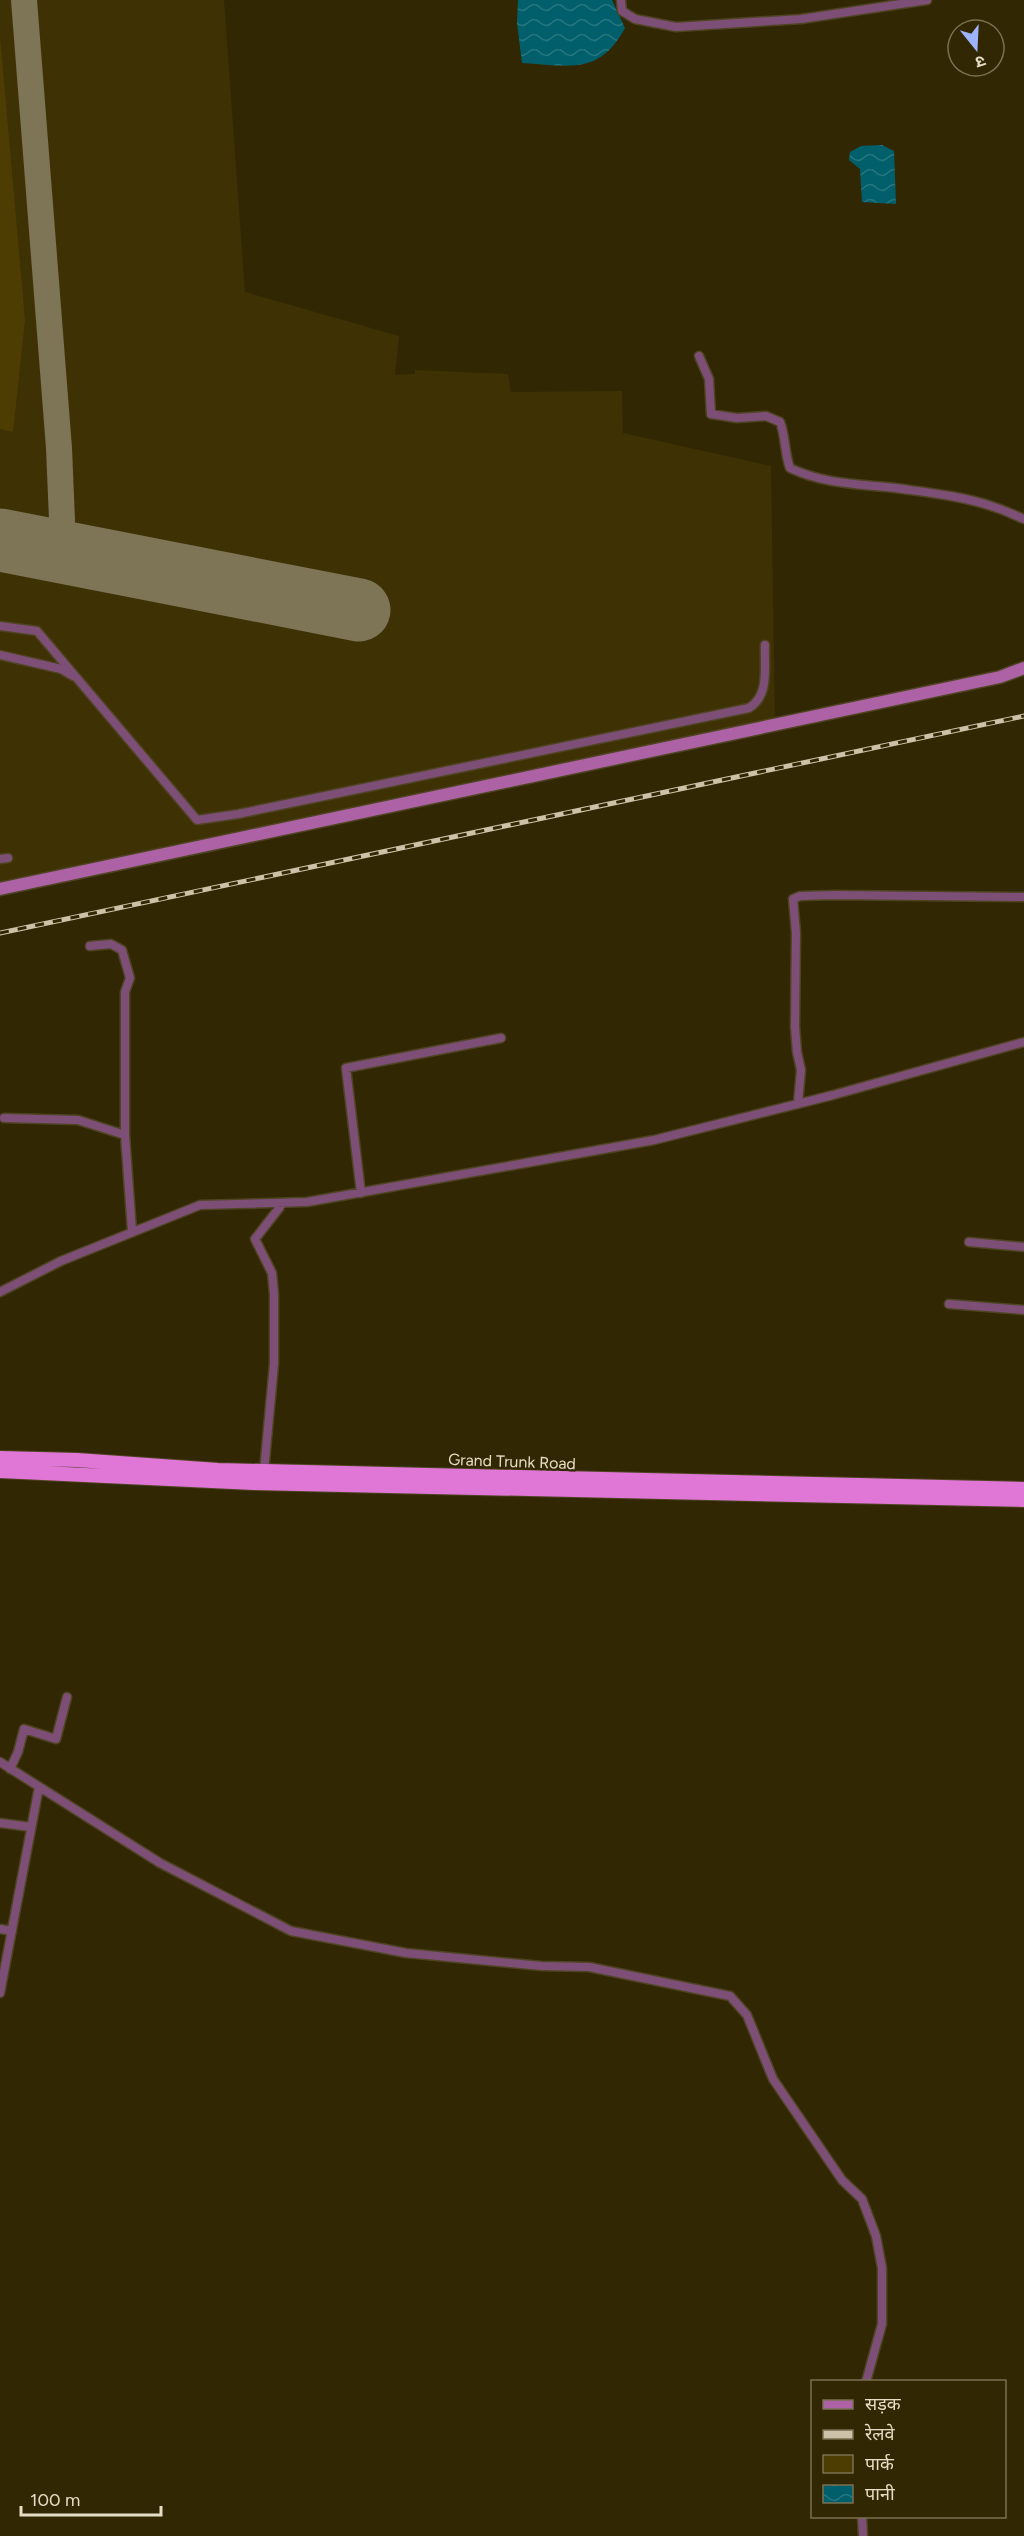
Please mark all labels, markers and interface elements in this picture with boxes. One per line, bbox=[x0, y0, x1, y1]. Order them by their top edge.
north arrow bbox=[946, 18, 1006, 78]
text: उ bbox=[972, 51, 988, 72]
street label: Grand Trunk Road bbox=[448, 1450, 576, 1473]
legend bbox=[811, 2380, 1006, 2518]
text: सड़क bbox=[865, 2393, 902, 2415]
text: रेलवे bbox=[864, 2423, 896, 2445]
text: पार्क bbox=[865, 2453, 895, 2475]
scale bar bbox=[21, 2479, 160, 2517]
text: पानी bbox=[865, 2483, 895, 2505]
text: 100 m bbox=[30, 2489, 80, 2511]

